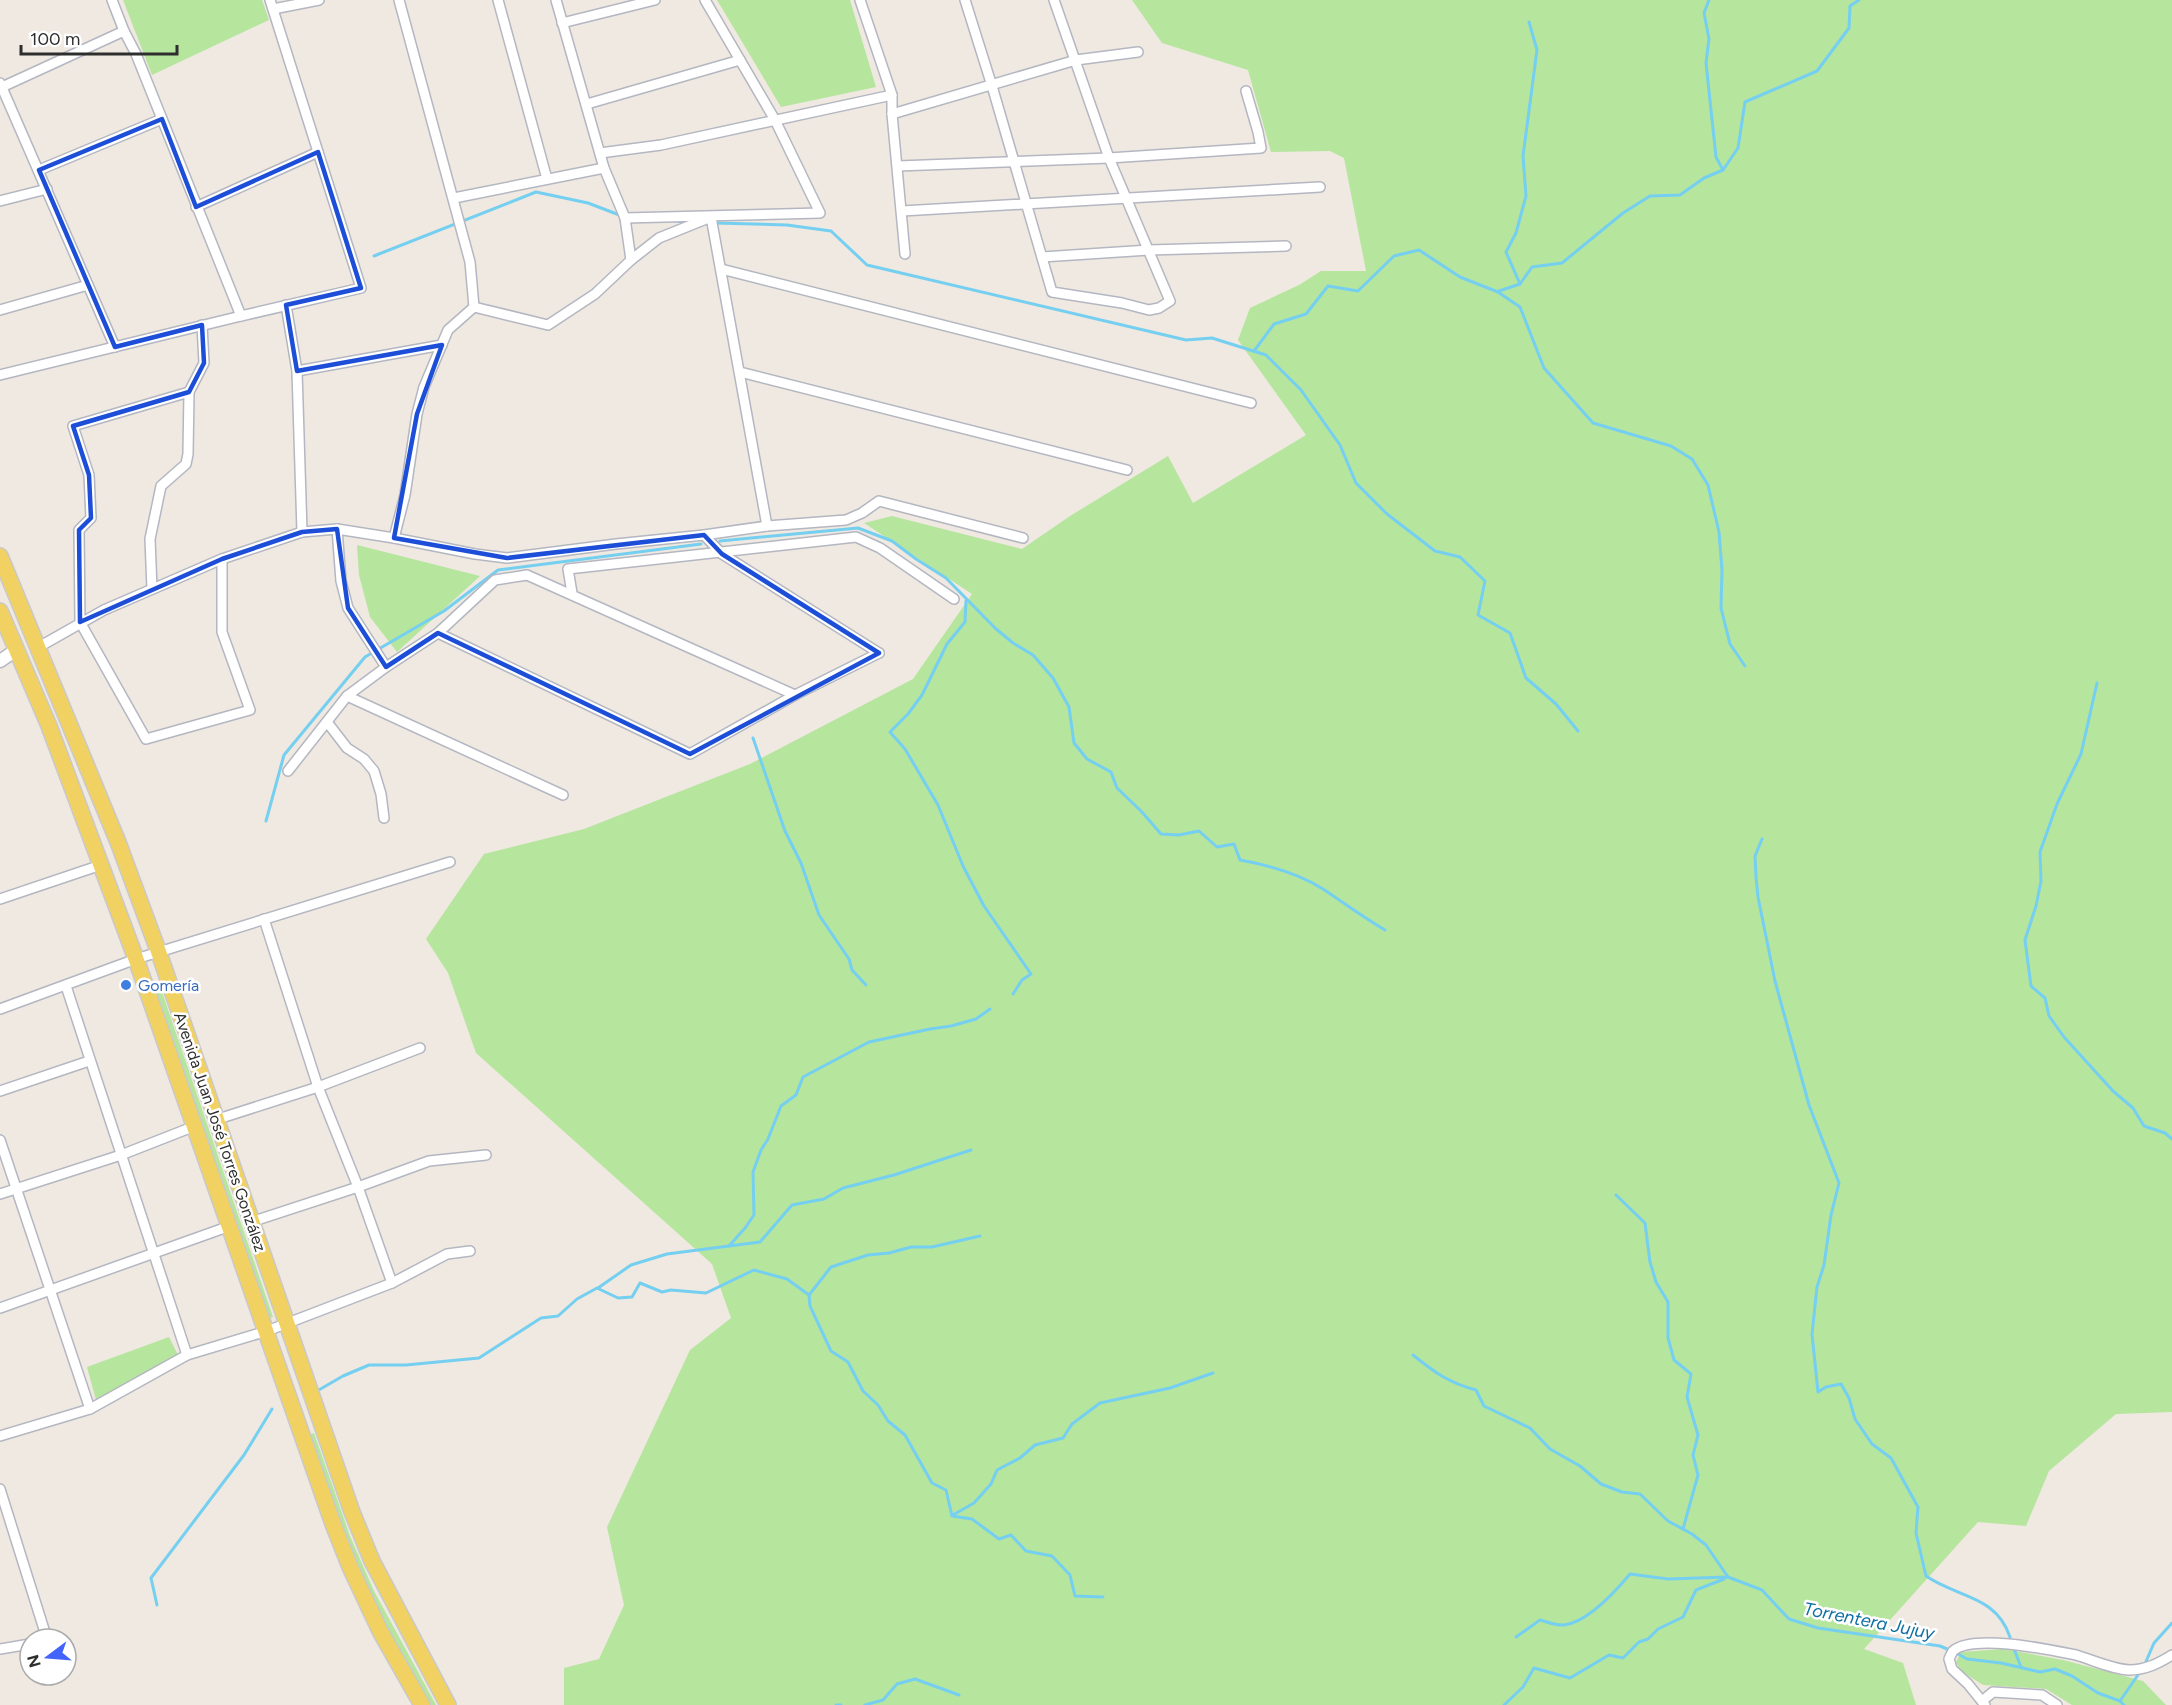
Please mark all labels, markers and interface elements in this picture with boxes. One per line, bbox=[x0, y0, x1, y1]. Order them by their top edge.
scale bar bbox=[21, 18, 177, 56]
text: 100 m bbox=[30, 28, 80, 50]
place label: Gomería bbox=[138, 976, 199, 995]
marker: Gomería bbox=[119, 978, 133, 992]
street label: Avenida Juan José Torres González bbox=[170, 1010, 270, 1254]
water label: Torrentera Jujuy bbox=[1802, 1598, 1938, 1645]
north arrow bbox=[18, 1627, 78, 1687]
text: N bbox=[23, 1652, 45, 1670]

